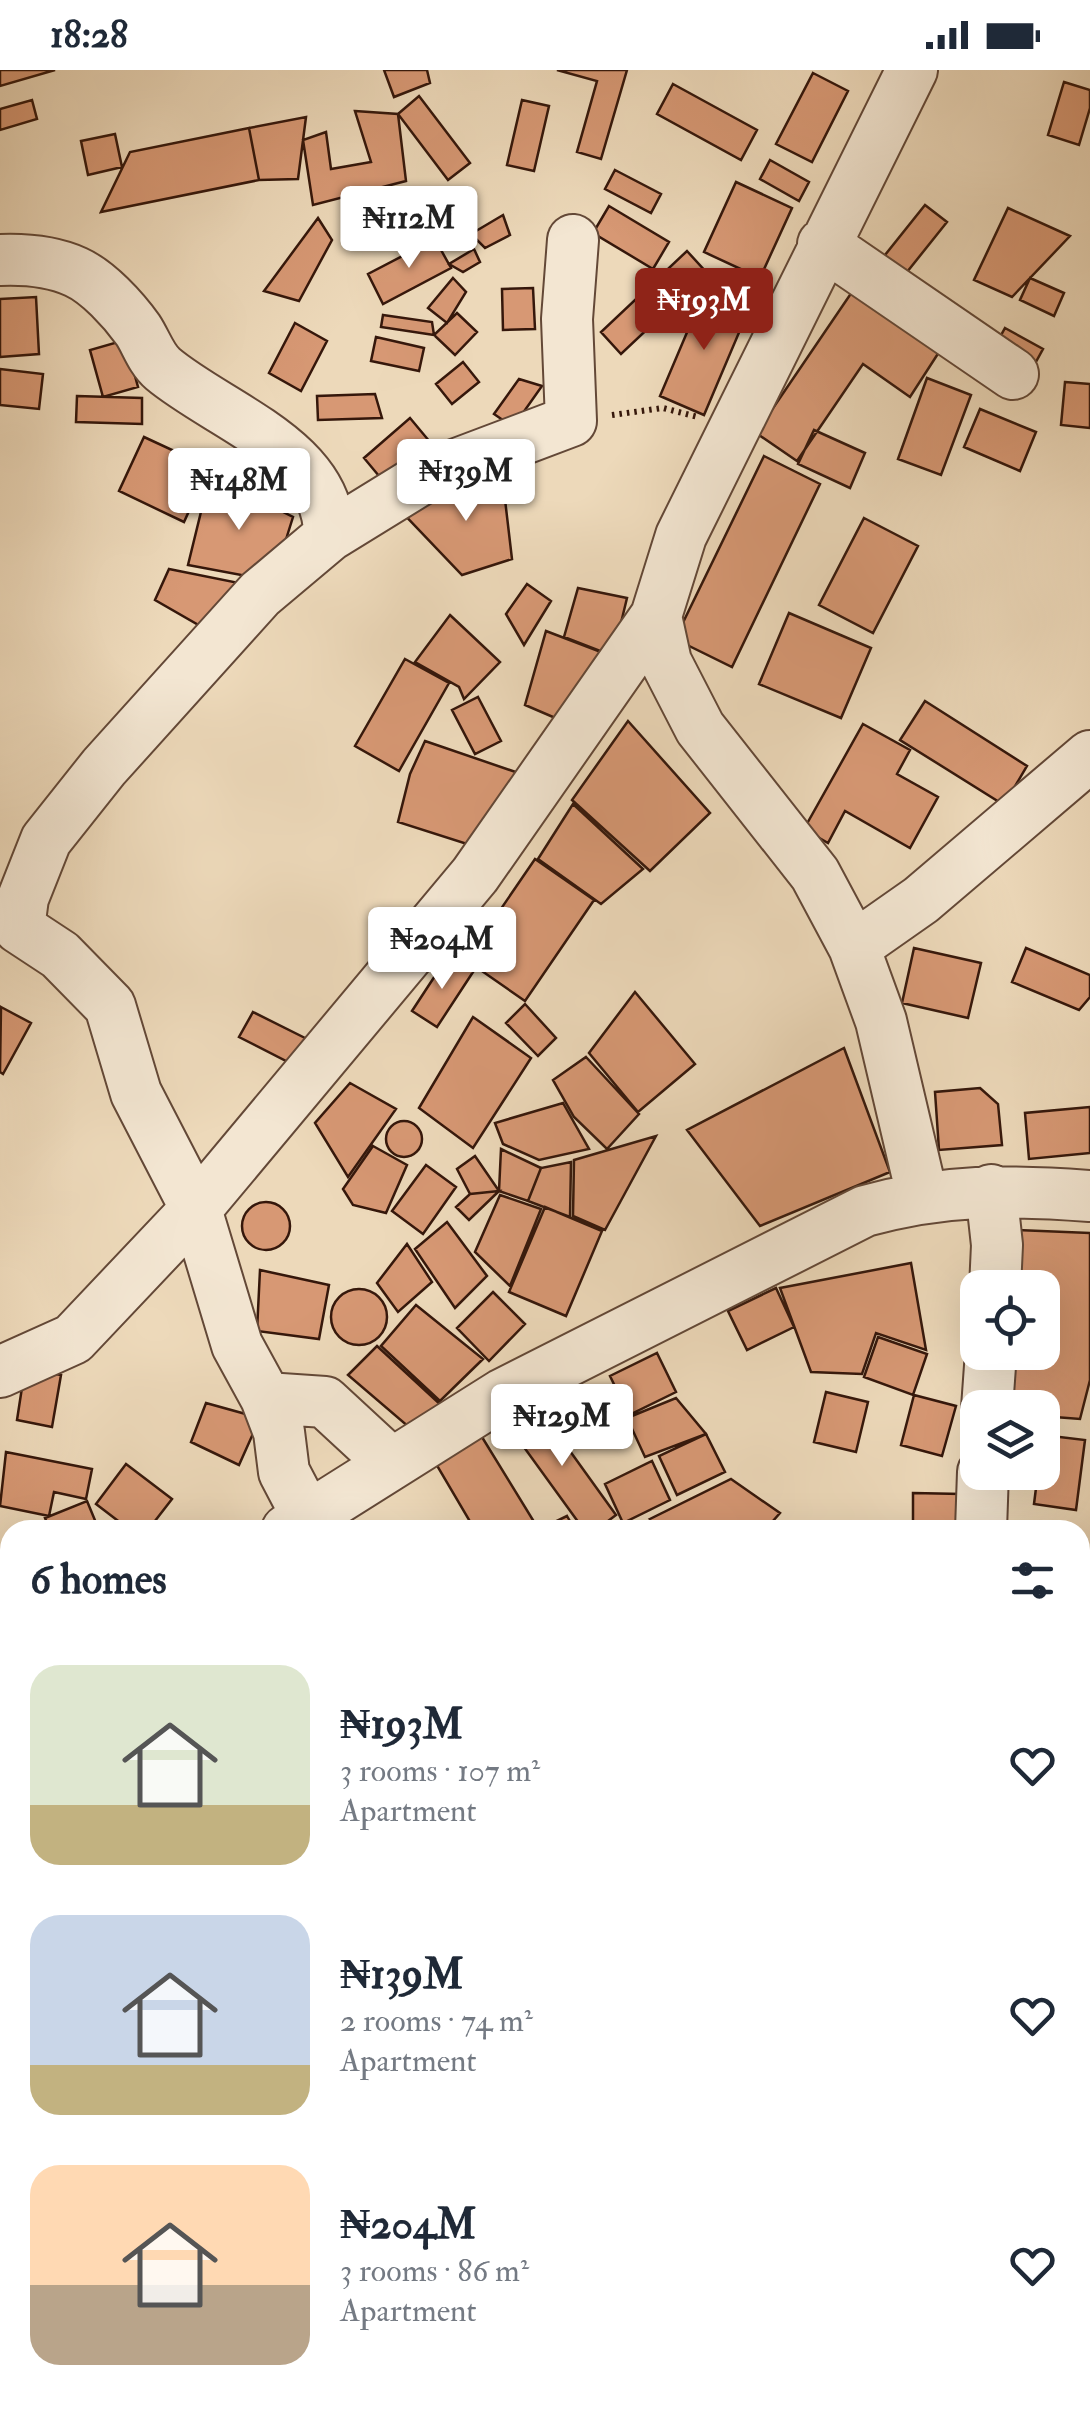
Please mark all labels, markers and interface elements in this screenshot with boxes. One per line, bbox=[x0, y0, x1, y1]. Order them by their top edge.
text: 18:28 bbox=[50, 11, 128, 59]
pin: ₦112M bbox=[339, 186, 479, 271]
text: ₦112M bbox=[362, 198, 456, 238]
pin: ₦193M bbox=[634, 268, 774, 353]
text: ₦193M bbox=[657, 280, 751, 320]
pin: ₦139M bbox=[396, 439, 536, 524]
pin: ₦148M bbox=[169, 448, 309, 533]
text: ₦139M bbox=[419, 451, 513, 491]
text: ₦148M bbox=[190, 460, 288, 500]
pin: ₦204M bbox=[372, 907, 512, 992]
text: ₦204M bbox=[390, 919, 494, 959]
map controls bbox=[960, 1270, 1060, 1490]
button: locate bbox=[960, 1270, 1060, 1370]
pin: ₦129M bbox=[492, 1384, 632, 1469]
button: layers bbox=[960, 1390, 1060, 1490]
text: ₦129M bbox=[513, 1396, 611, 1436]
icon: filters bbox=[1005, 1553, 1060, 1608]
text: 6 homes bbox=[30, 1554, 167, 1606]
text: ₦193M bbox=[340, 1699, 463, 1751]
icon: home bbox=[110, 1705, 230, 1825]
icon: heart bbox=[1005, 1738, 1060, 1793]
text: 3 rooms · 107 m² bbox=[340, 1751, 540, 1791]
text: Apartment bbox=[340, 1791, 477, 1831]
text: ₦139M bbox=[340, 1949, 464, 2001]
icon: home bbox=[110, 1955, 230, 2075]
icon: heart bbox=[1005, 1988, 1060, 2043]
text: 2 rooms · 74 m² bbox=[340, 2001, 533, 2041]
text: Apartment bbox=[340, 2041, 477, 2081]
text: ₦204M bbox=[340, 2199, 476, 2251]
icon: home bbox=[110, 2205, 230, 2325]
icon: heart bbox=[1005, 2238, 1060, 2293]
text: 3 rooms · 86 m² bbox=[340, 2251, 529, 2291]
text: Apartment bbox=[340, 2291, 477, 2331]

